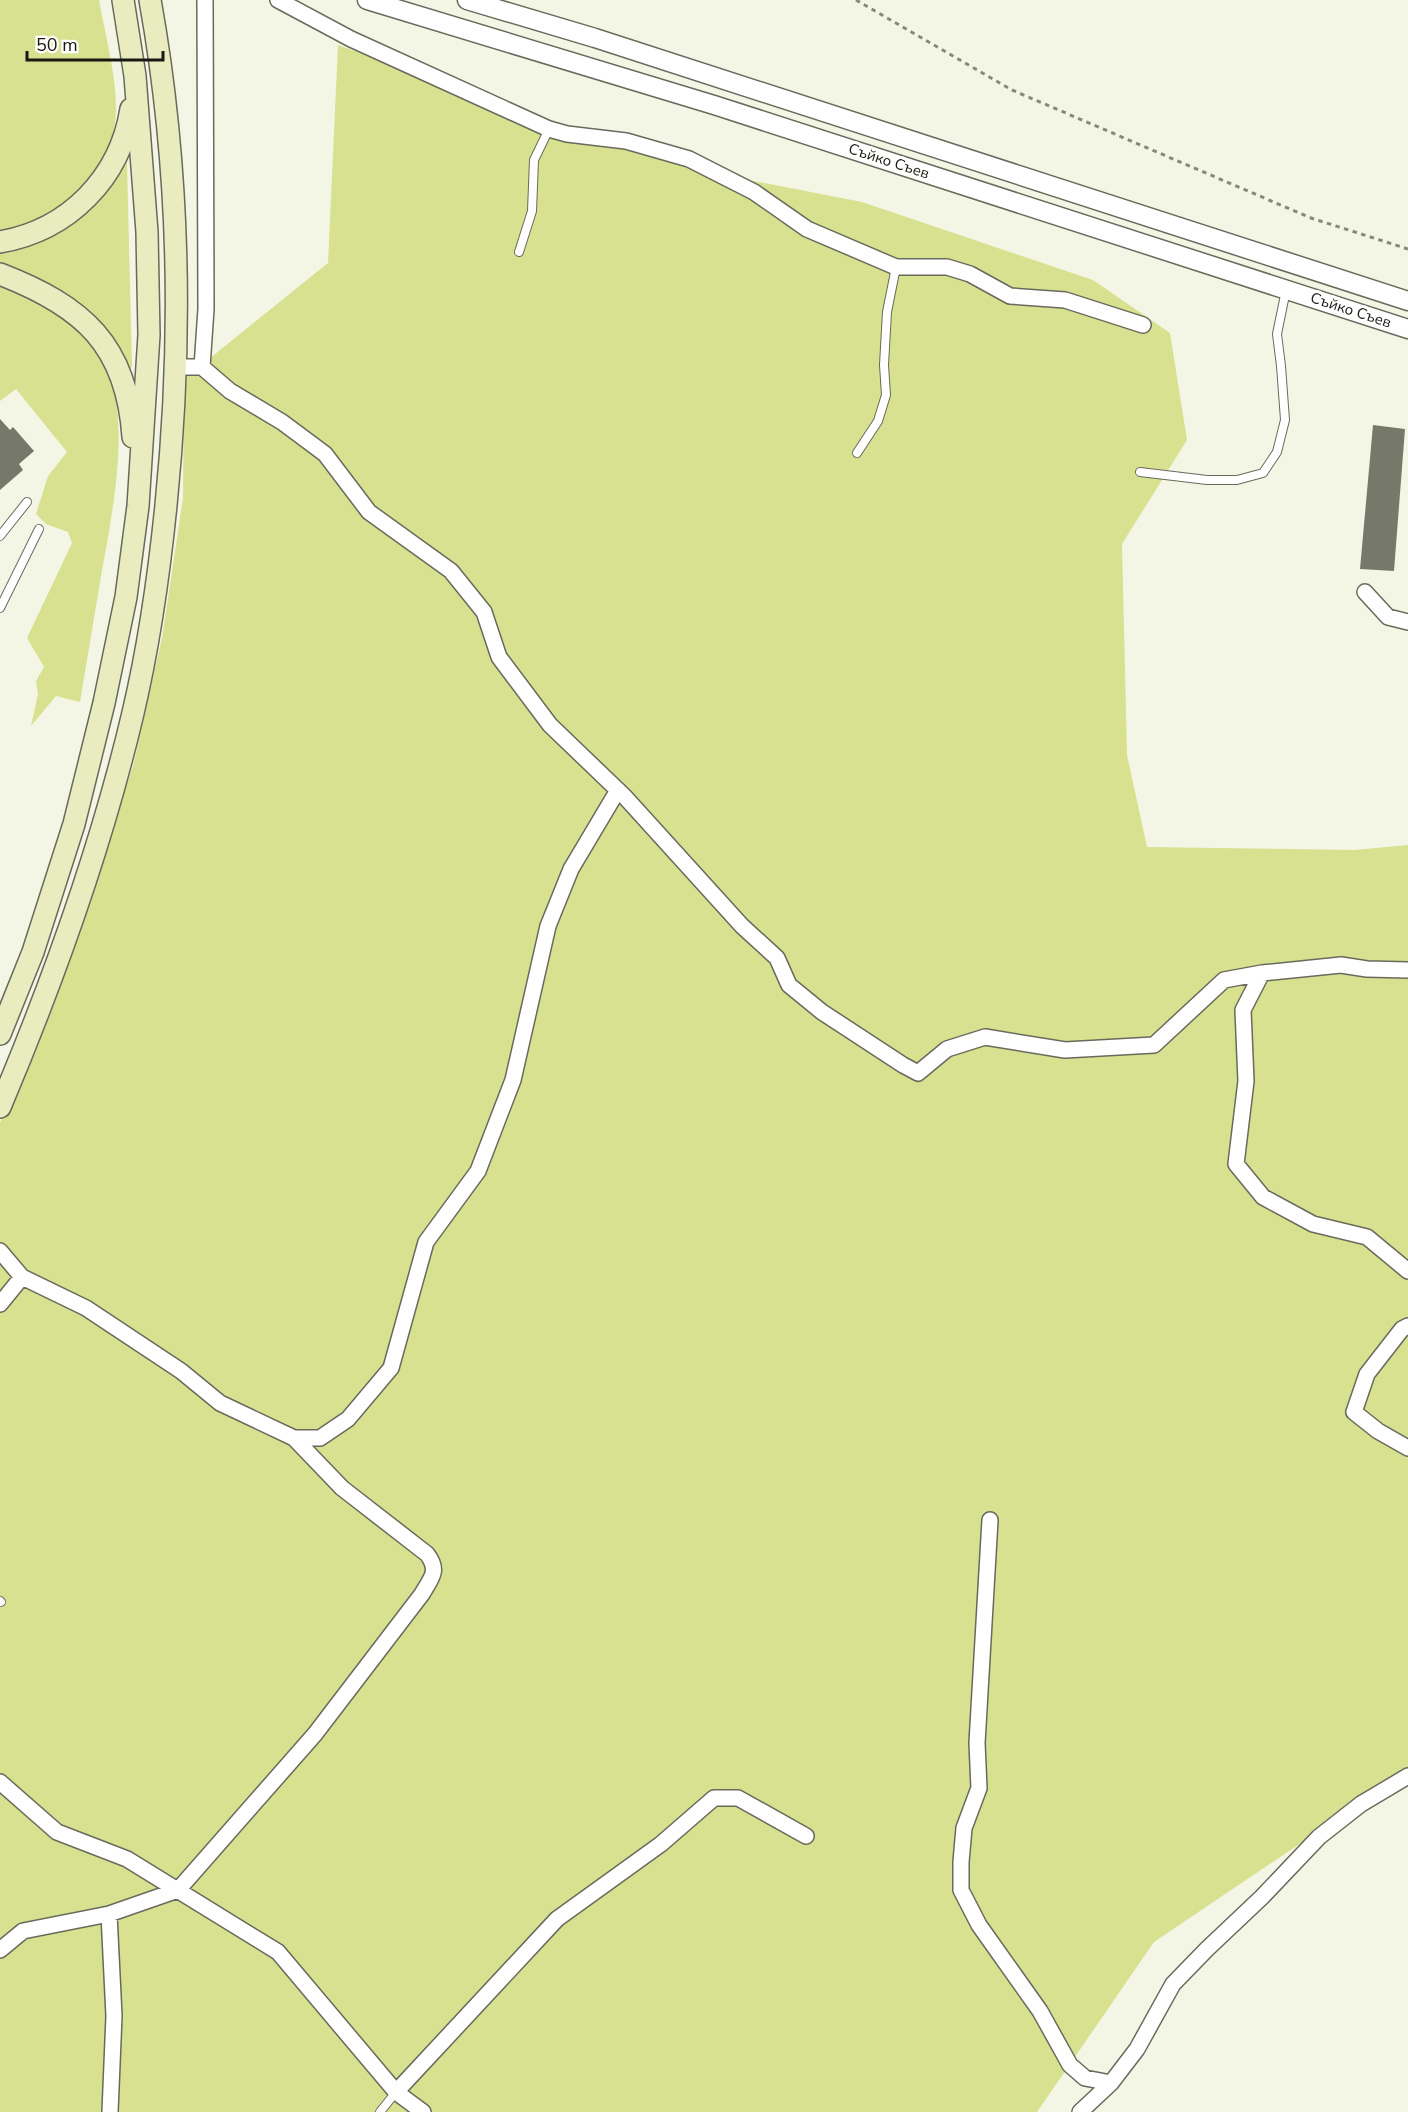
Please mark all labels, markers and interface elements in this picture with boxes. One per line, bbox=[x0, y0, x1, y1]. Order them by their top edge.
scale bar bbox=[27, 24, 164, 62]
text: 50 m bbox=[36, 33, 78, 57]
street label: Съйко Съев bbox=[846, 139, 932, 183]
street label: Съйко Съев bbox=[1308, 288, 1394, 332]

